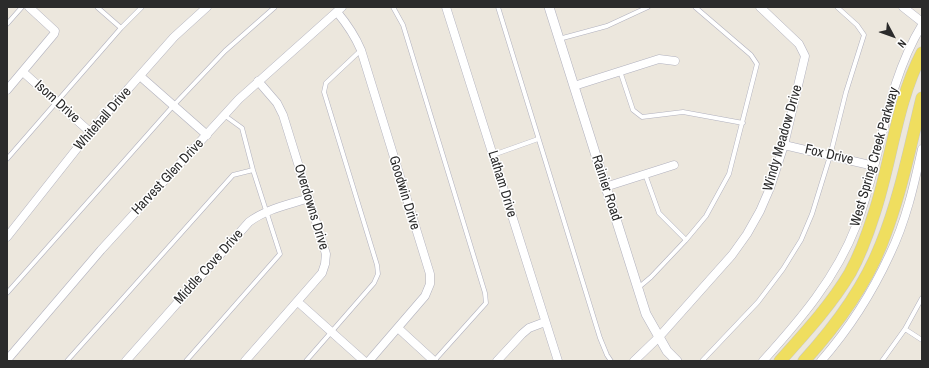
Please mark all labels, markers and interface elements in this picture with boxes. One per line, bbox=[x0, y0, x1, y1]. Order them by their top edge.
north arrow bbox=[873, 16, 913, 56]
text: N bbox=[895, 37, 909, 51]
street label: Isom Drive bbox=[31, 77, 83, 127]
street label: Windy Meadow Drive bbox=[760, 83, 806, 193]
street label: Whitehall Drive bbox=[71, 84, 135, 154]
street label: West Spring Creek Parkway bbox=[847, 85, 903, 229]
street label: Harvest Glen Drive bbox=[129, 136, 207, 218]
street label: Fox Drive bbox=[803, 141, 855, 169]
street label: Latham Drive bbox=[484, 149, 520, 219]
street label: Rainier Road bbox=[587, 153, 625, 223]
street label: Goodwin Drive bbox=[385, 154, 423, 232]
street label: Overdowns Drive bbox=[290, 162, 332, 252]
street label: Middle Cove Drive bbox=[171, 226, 247, 308]

